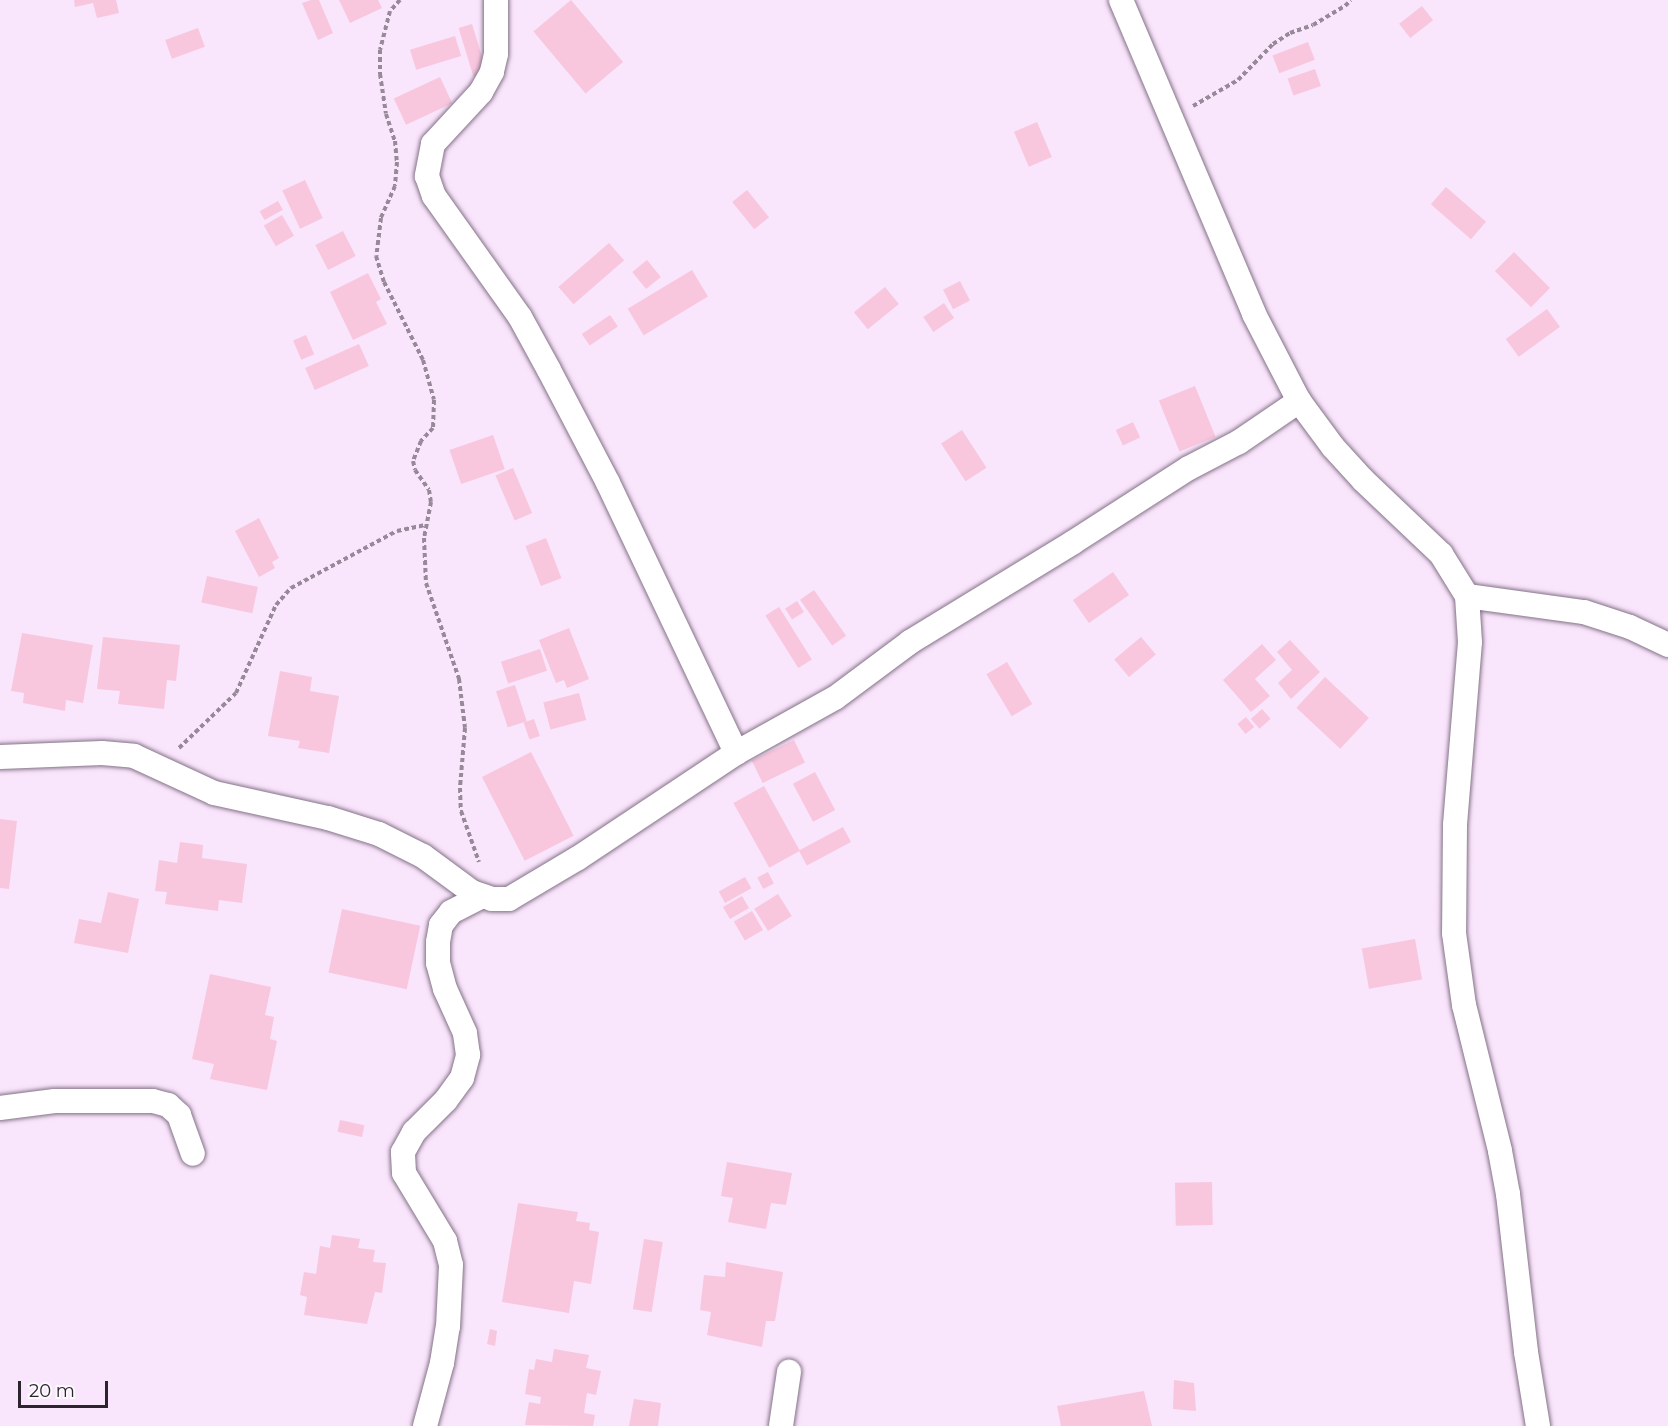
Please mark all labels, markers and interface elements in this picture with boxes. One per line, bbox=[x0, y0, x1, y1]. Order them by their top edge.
scale bar bbox=[21, 1369, 111, 1407]
text: 20 m bbox=[29, 1380, 75, 1402]

